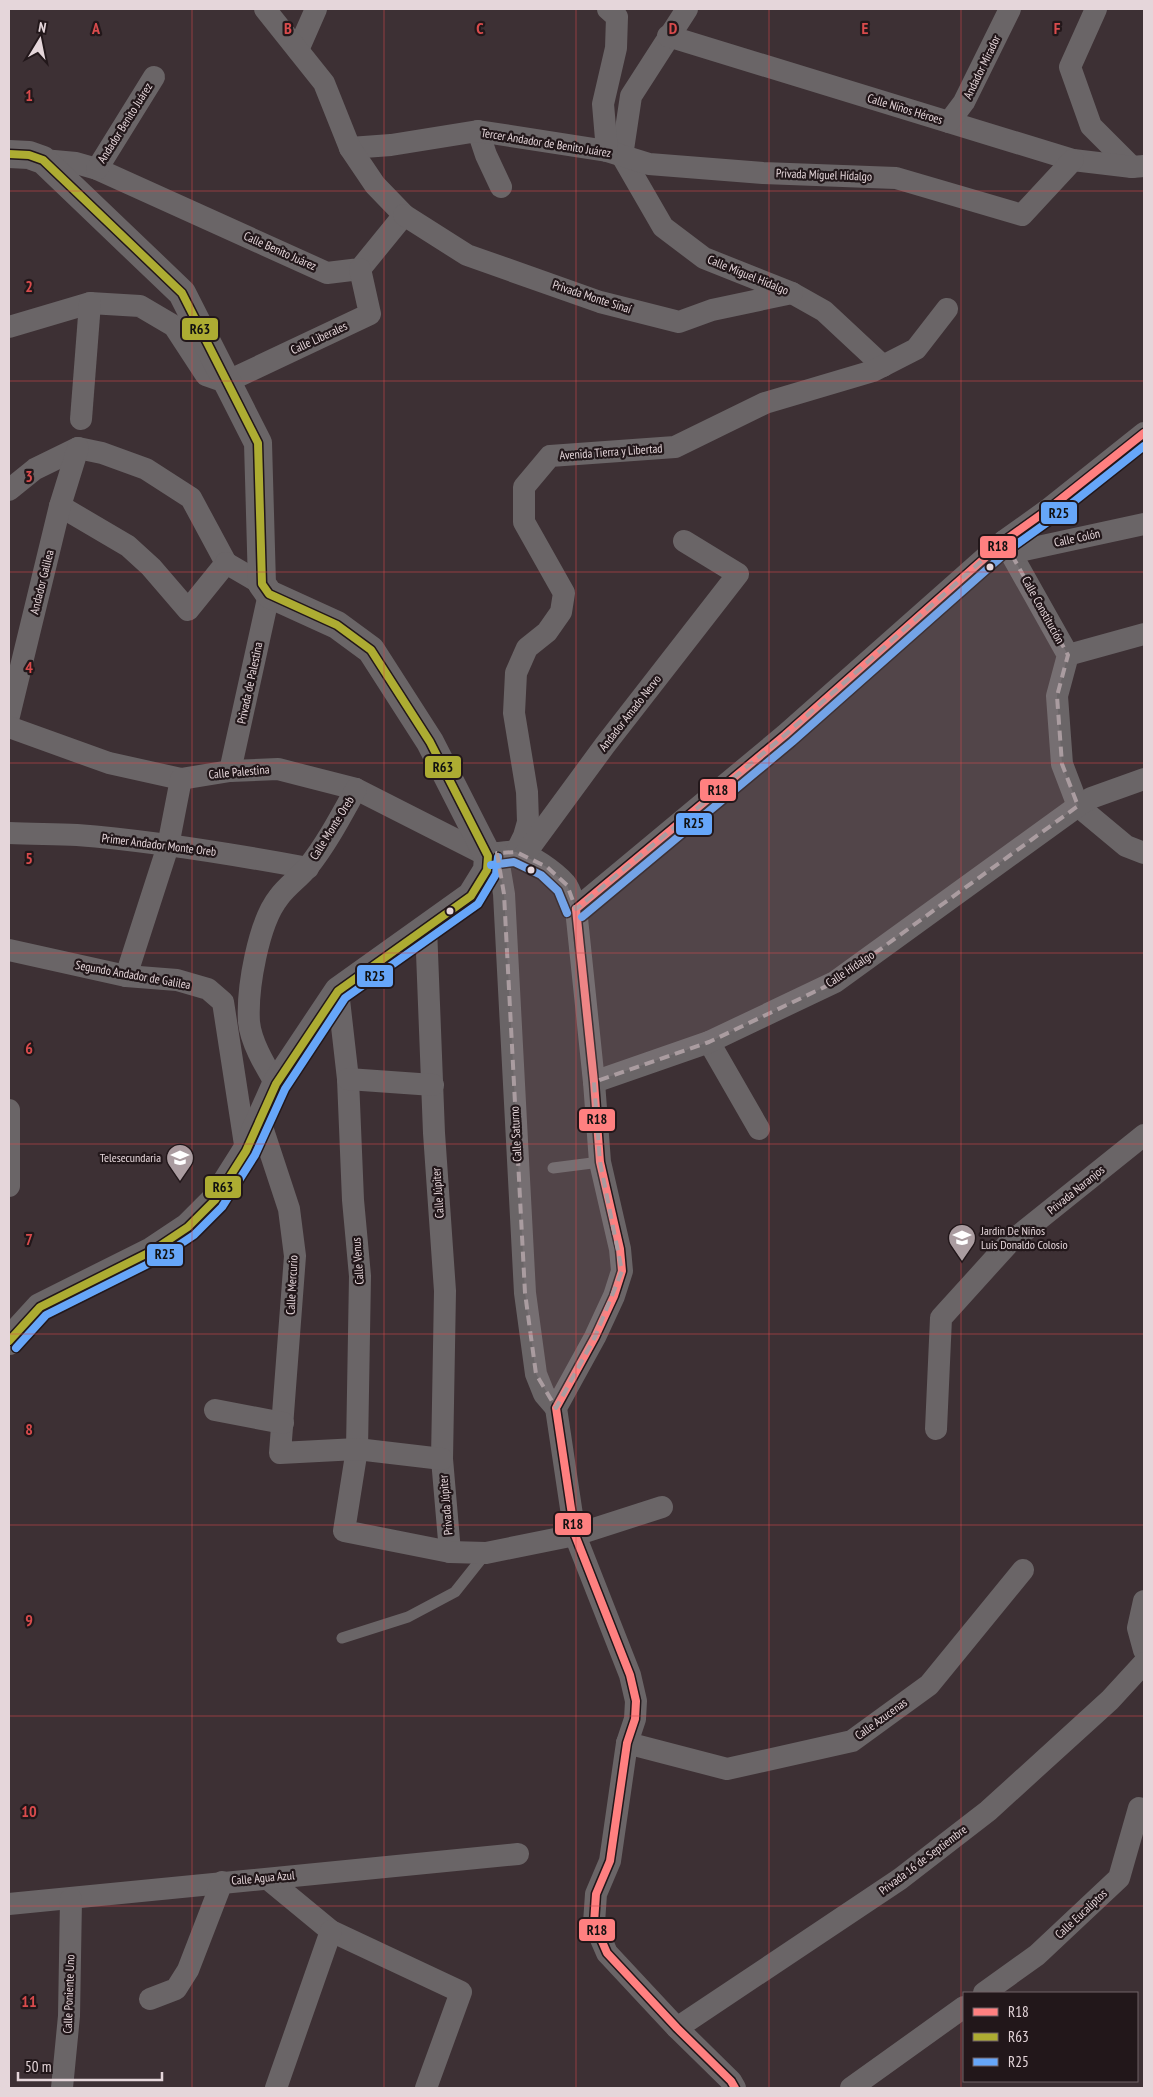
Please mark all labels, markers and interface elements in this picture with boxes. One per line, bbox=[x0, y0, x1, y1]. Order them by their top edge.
north arrow bbox=[15, 15, 65, 65]
text: N bbox=[37, 18, 48, 37]
text: A bbox=[91, 18, 101, 38]
text: B bbox=[284, 18, 292, 38]
text: C bbox=[476, 18, 484, 38]
text: D bbox=[669, 18, 678, 38]
text: E bbox=[862, 18, 869, 38]
text: F bbox=[1054, 18, 1061, 38]
street label: Andador Mirador bbox=[960, 32, 1004, 101]
street label: Andador Benito Juárez bbox=[94, 80, 155, 166]
text: 1 bbox=[25, 85, 33, 105]
street label: Calle Niños Héroes bbox=[866, 90, 945, 127]
street label: Tercer Andador de Benito Juárez bbox=[480, 125, 612, 160]
street label: Privada Miguel Hidalgo bbox=[776, 165, 872, 184]
street label: Calle Benito Juárez bbox=[242, 228, 319, 273]
street label: Calle Miguel Hidalgo bbox=[705, 251, 791, 298]
text: 2 bbox=[25, 276, 33, 296]
street label: Privada Monte Sinaí bbox=[551, 277, 634, 316]
line badge: R63 bbox=[181, 317, 219, 341]
street label: Calle Liberales bbox=[288, 318, 350, 357]
text: R63 bbox=[190, 320, 210, 338]
street label: Avenida Tierra y Libertad bbox=[559, 440, 663, 463]
text: 3 bbox=[25, 466, 33, 486]
line badge: R25 bbox=[1040, 501, 1078, 525]
text: R25 bbox=[1049, 504, 1069, 522]
street label: Calle Colón bbox=[1052, 525, 1101, 550]
line badge: R18 bbox=[979, 535, 1017, 559]
text: R18 bbox=[988, 537, 1008, 555]
street label: Andador Galilea bbox=[26, 548, 57, 616]
unlabelled marker bbox=[985, 562, 995, 572]
street label: Calle Constitución bbox=[1019, 573, 1068, 646]
street label: Privada de Palestina bbox=[234, 640, 266, 725]
text: 4 bbox=[25, 657, 33, 677]
street label: Andador Amado Nervo bbox=[595, 672, 664, 754]
line badge: R63 bbox=[424, 755, 462, 779]
text: R63 bbox=[433, 758, 453, 776]
street label: Calle Palestina bbox=[208, 761, 270, 782]
line badge: R18 bbox=[699, 778, 737, 802]
text: R18 bbox=[708, 781, 728, 799]
street label: Calle Monte Oreb bbox=[306, 793, 357, 862]
line badge: R25 bbox=[675, 812, 713, 836]
text: R25 bbox=[684, 814, 704, 832]
street label: Primer Andador Monte Oreb bbox=[101, 830, 217, 859]
text: 5 bbox=[25, 848, 33, 868]
unlabelled marker bbox=[526, 865, 536, 875]
unlabelled marker bbox=[445, 906, 455, 916]
street label: Calle Hidalgo bbox=[823, 947, 877, 990]
street label: Segundo Andador de Galilea bbox=[74, 957, 192, 992]
line badge: R25 bbox=[356, 964, 394, 988]
text: R25 bbox=[365, 967, 385, 985]
text: 6 bbox=[25, 1038, 33, 1058]
street label: Calle Saturno bbox=[507, 1106, 524, 1162]
line badge: R18 bbox=[578, 1108, 616, 1132]
text: R18 bbox=[587, 1110, 607, 1128]
school or university icon: Telesecundaria bbox=[165, 1143, 195, 1182]
place label: Telesecundaria bbox=[100, 1150, 161, 1165]
street label: Privada Naranjos bbox=[1044, 1162, 1107, 1217]
street label: Calle Júpiter bbox=[428, 1167, 447, 1219]
line badge: R63 bbox=[204, 1175, 242, 1199]
text: R63 bbox=[213, 1178, 233, 1196]
school or university icon: Jardin De Niños Luis Donaldo Colosio bbox=[947, 1223, 977, 1262]
place label: Jardin De Niños Luis Donaldo Colosio bbox=[980, 1223, 1068, 1252]
text: 7 bbox=[25, 1229, 33, 1249]
street label: Calle Venus bbox=[348, 1237, 367, 1285]
line badge: R25 bbox=[146, 1243, 184, 1267]
text: R25 bbox=[155, 1245, 175, 1263]
street label: Calle Mercurio bbox=[282, 1255, 301, 1315]
text: 8 bbox=[25, 1419, 33, 1439]
street label: Privada Júpiter bbox=[435, 1474, 456, 1536]
line badge: R18 bbox=[554, 1512, 592, 1536]
text: R18 bbox=[563, 1515, 583, 1533]
text: 9 bbox=[25, 1610, 33, 1630]
street label: Calle Azucenas bbox=[852, 1695, 910, 1743]
text: 10 bbox=[21, 1801, 37, 1821]
street label: Privada 16 de Septiembre bbox=[876, 1822, 970, 1898]
street label: Calle Agua Azul bbox=[231, 1867, 296, 1888]
street label: Calle Eucaliptos bbox=[1052, 1886, 1110, 1942]
line badge: R18 bbox=[578, 1918, 616, 1942]
text: R18 bbox=[587, 1921, 607, 1939]
street label: Calle Poniente Uno bbox=[60, 1954, 77, 2034]
text: 11 bbox=[21, 1991, 37, 2011]
legend bbox=[963, 1992, 1138, 2082]
text: R18 bbox=[1008, 2002, 1029, 2021]
text: R63 bbox=[1008, 2027, 1029, 2046]
scale bar bbox=[18, 2050, 161, 2082]
text: R25 bbox=[1008, 2052, 1029, 2071]
text: 50 m bbox=[25, 2057, 51, 2076]

